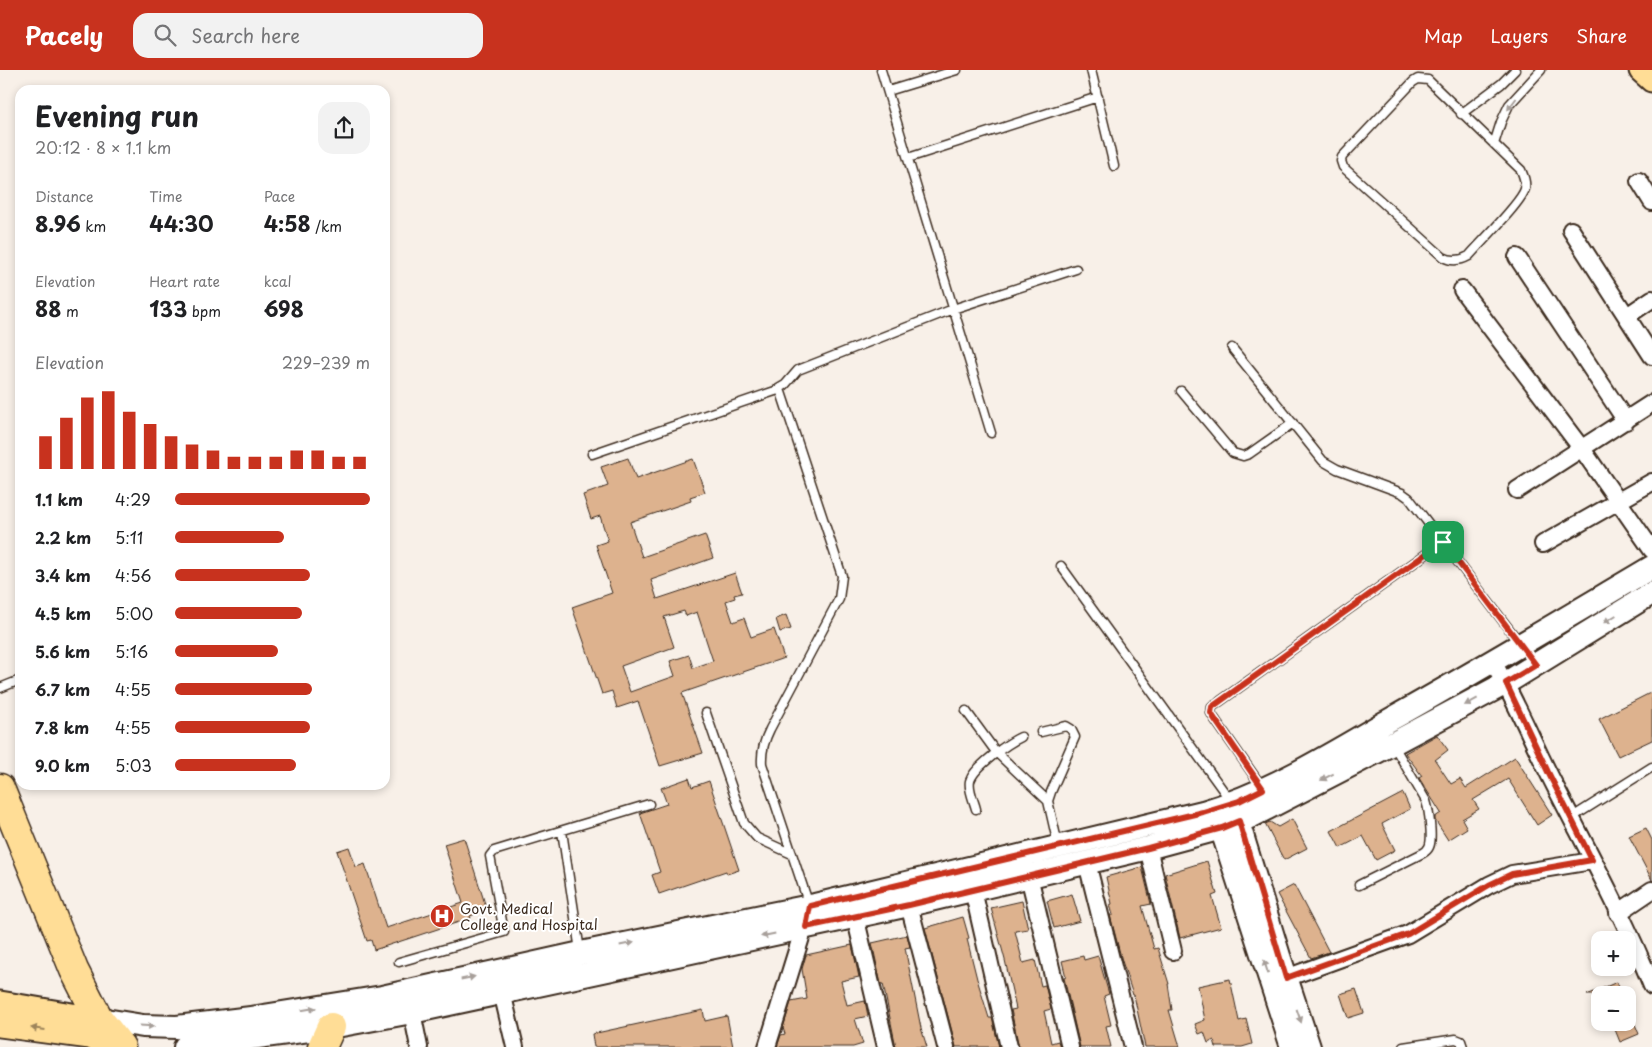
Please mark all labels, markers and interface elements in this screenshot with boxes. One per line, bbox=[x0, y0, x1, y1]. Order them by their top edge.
search box bbox=[133, 13, 483, 58]
text: Pacely bbox=[25, 17, 103, 53]
icon: search bbox=[151, 21, 179, 49]
text: Search here bbox=[191, 21, 300, 49]
text: Map bbox=[1424, 22, 1463, 49]
text: Layers bbox=[1491, 22, 1548, 49]
text: Share bbox=[1576, 22, 1627, 49]
text: Evening run bbox=[35, 94, 199, 137]
one-way arrow bbox=[1506, 97, 1517, 110]
button: share bbox=[318, 102, 370, 154]
text: 20:12 · 8 × 1.1 km bbox=[35, 135, 171, 159]
text: Distance bbox=[35, 186, 94, 207]
text: Time bbox=[149, 186, 182, 207]
text: Pace bbox=[264, 186, 295, 207]
text: 8.96 bbox=[35, 207, 81, 239]
text: 44:30 bbox=[149, 207, 214, 239]
text: 4:58 bbox=[264, 207, 311, 239]
text: km bbox=[81, 216, 106, 237]
text: /km bbox=[311, 216, 342, 237]
text: Elevation bbox=[35, 271, 95, 292]
text: Heart rate bbox=[149, 271, 220, 292]
text: kcal bbox=[264, 271, 292, 292]
text: 88 bbox=[35, 292, 61, 324]
text: 133 bbox=[149, 292, 187, 324]
text: 698 bbox=[264, 292, 304, 324]
text: m bbox=[61, 301, 79, 322]
text: bpm bbox=[187, 301, 221, 322]
text: Elevation bbox=[35, 350, 104, 374]
text: 229–239 m bbox=[282, 350, 370, 374]
text: 1.1 km bbox=[35, 487, 83, 511]
text: 4:29 bbox=[115, 487, 151, 511]
pin bbox=[1422, 521, 1464, 563]
text: 2.2 km bbox=[35, 525, 91, 549]
text: 5:11 bbox=[115, 525, 143, 549]
icon: arrive bbox=[1429, 528, 1457, 556]
text: 3.4 km bbox=[35, 563, 91, 587]
text: 4:56 bbox=[115, 563, 152, 587]
text: 4.5 km bbox=[35, 601, 91, 625]
text: 5:00 bbox=[115, 601, 153, 625]
one-way arrow bbox=[1604, 614, 1617, 624]
text: 5.6 km bbox=[35, 639, 90, 663]
text: 5:16 bbox=[115, 639, 148, 663]
text: 6.7 km bbox=[35, 677, 90, 701]
text: 4:55 bbox=[115, 677, 151, 701]
one-way arrow bbox=[1464, 697, 1477, 706]
text: 7.8 km bbox=[35, 715, 89, 739]
text: 4:55 bbox=[115, 715, 151, 739]
text: 9.0 km bbox=[35, 753, 90, 777]
text: 5:03 bbox=[115, 753, 152, 777]
one-way arrow bbox=[1320, 773, 1334, 781]
place label: Govt. Medical College and Hospital bbox=[460, 898, 598, 935]
hospital icon: Govt. Medical College and Hospital bbox=[429, 903, 455, 929]
one-way arrow bbox=[761, 931, 776, 939]
map controls bbox=[1591, 931, 1636, 1031]
button: + bbox=[1591, 931, 1636, 976]
one-way arrow bbox=[619, 939, 635, 947]
one-way arrow bbox=[1262, 960, 1269, 975]
one-way arrow bbox=[460, 974, 475, 982]
button: − bbox=[1591, 986, 1636, 1031]
one-way arrow bbox=[301, 1005, 317, 1013]
one-way arrow bbox=[1296, 1009, 1303, 1024]
one-way arrow bbox=[140, 1023, 156, 1031]
one-way arrow bbox=[29, 1025, 45, 1033]

